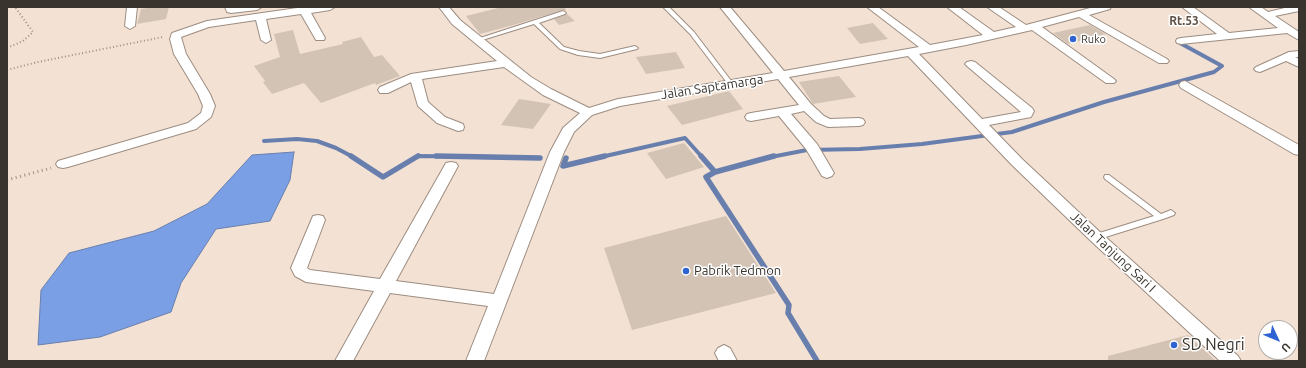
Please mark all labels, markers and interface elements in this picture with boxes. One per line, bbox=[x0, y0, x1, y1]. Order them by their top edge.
district label: Rt.53 bbox=[1169, 14, 1199, 28]
place label: Ruko bbox=[1081, 32, 1106, 46]
marker: Ruko bbox=[1068, 34, 1078, 44]
street label: Jalan Saptamarga bbox=[660, 71, 764, 103]
street label: Jalan Tanjung Sari I bbox=[1067, 209, 1159, 295]
place label: Pabrik Tedmon bbox=[694, 263, 781, 279]
marker: Pabrik Tedmon bbox=[681, 266, 691, 276]
north arrow bbox=[1258, 320, 1298, 360]
place label: SD Negri bbox=[1182, 335, 1245, 355]
marker: SD Negri bbox=[1169, 340, 1179, 350]
text: U bbox=[1279, 341, 1293, 355]

